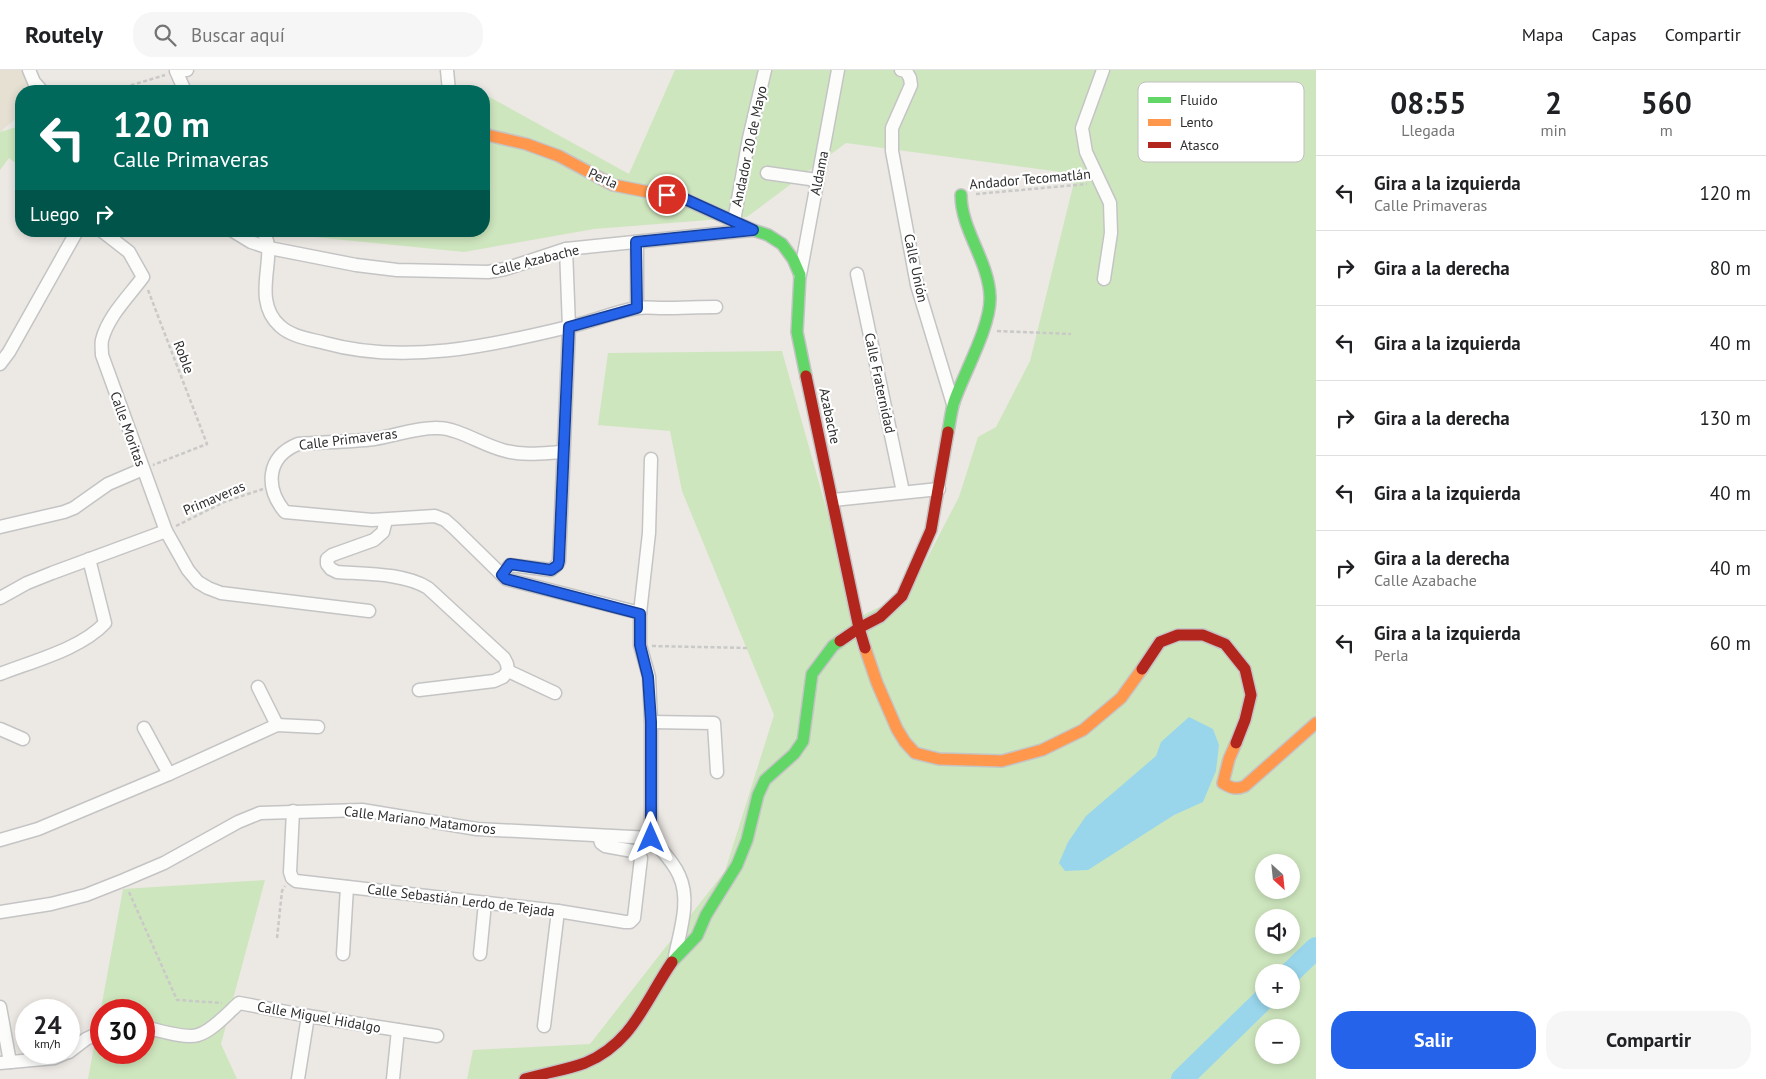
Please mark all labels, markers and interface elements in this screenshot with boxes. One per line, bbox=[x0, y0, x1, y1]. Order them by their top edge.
search box bbox=[133, 12, 483, 57]
text: Routely bbox=[25, 19, 103, 50]
icon: search bbox=[151, 21, 179, 49]
text: Buscar aquí bbox=[191, 23, 285, 47]
text: Mapa bbox=[1522, 23, 1564, 46]
text: Capas bbox=[1592, 23, 1637, 46]
text: Compartir bbox=[1665, 23, 1741, 46]
legend bbox=[1138, 82, 1304, 162]
text: 08:55 bbox=[1390, 83, 1466, 122]
text: 2 bbox=[1545, 83, 1562, 122]
text: 560 bbox=[1641, 83, 1692, 122]
street label: Andador 20 de Mayo bbox=[727, 84, 771, 208]
text: Fluido bbox=[1180, 91, 1218, 109]
text: 120 m bbox=[113, 101, 210, 147]
icon: left bbox=[30, 105, 95, 170]
text: Lento bbox=[1180, 113, 1213, 131]
text: Llegada bbox=[1401, 120, 1455, 140]
text: min bbox=[1541, 120, 1567, 140]
text: m bbox=[1660, 120, 1673, 140]
text: Atasco bbox=[1180, 136, 1219, 154]
text: Calle Primaveras bbox=[113, 145, 269, 173]
street label: Aldama bbox=[806, 149, 832, 197]
street label: Perla bbox=[586, 164, 621, 192]
street label: Andador Tecomatlán bbox=[969, 165, 1091, 193]
text: Gira a la izquierda bbox=[1374, 171, 1521, 195]
pin bbox=[646, 174, 688, 216]
icon: left bbox=[1331, 179, 1359, 207]
icon: arrive bbox=[653, 181, 681, 209]
text: 120 m bbox=[1699, 181, 1751, 205]
text: Calle Primaveras bbox=[1374, 195, 1487, 215]
icon: right bbox=[90, 200, 118, 228]
text: Luego bbox=[30, 202, 80, 226]
street label: Calle Unión bbox=[900, 232, 932, 304]
street label: Calle Azabache bbox=[489, 240, 581, 280]
icon: right bbox=[1331, 254, 1359, 282]
text: Gira a la derecha bbox=[1374, 256, 1510, 280]
text: 80 m bbox=[1710, 256, 1751, 280]
icon: left bbox=[1331, 329, 1359, 357]
street label: Calle Fraternidad bbox=[861, 331, 899, 435]
text: Gira a la izquierda bbox=[1374, 331, 1521, 355]
text: 40 m bbox=[1710, 331, 1751, 355]
street label: Roble bbox=[170, 338, 198, 376]
street label: Azabache bbox=[815, 386, 845, 446]
street label: Calle Moritas bbox=[106, 389, 150, 469]
icon: right bbox=[1331, 404, 1359, 432]
text: Gira a la derecha bbox=[1374, 406, 1510, 430]
text: 130 m bbox=[1699, 406, 1751, 430]
street label: Calle Primaveras bbox=[298, 424, 398, 454]
street label: Primaveras bbox=[180, 477, 248, 519]
icon: left bbox=[1331, 479, 1359, 507]
text: Gira a la izquierda bbox=[1374, 481, 1521, 505]
text: 40 m bbox=[1710, 481, 1751, 505]
text: Gira a la derecha bbox=[1374, 546, 1510, 570]
icon: right bbox=[1331, 554, 1359, 582]
text: 40 m bbox=[1710, 556, 1751, 580]
text: Calle Azabache bbox=[1374, 570, 1477, 590]
text: Gira a la izquierda bbox=[1374, 621, 1521, 645]
icon: left bbox=[1331, 629, 1359, 657]
text: 60 m bbox=[1710, 631, 1751, 655]
text: Perla bbox=[1374, 645, 1409, 665]
street label: Calle Mariano Matamoros bbox=[343, 802, 497, 838]
position arrow bbox=[624, 811, 676, 863]
north arrow bbox=[1255, 854, 1300, 899]
map controls bbox=[1255, 854, 1300, 1064]
street label: Calle Sebastián Lerdo de Tejada bbox=[366, 880, 556, 920]
button: sound bbox=[1255, 909, 1300, 954]
button: + bbox=[1255, 964, 1300, 1009]
street label: Calle Miguel Hidalgo bbox=[256, 997, 382, 1037]
speed limit sign: 30 bbox=[90, 999, 155, 1064]
text: 24 bbox=[33, 1009, 62, 1041]
button: Salir bbox=[1331, 1011, 1536, 1069]
button: Compartir bbox=[1546, 1011, 1751, 1069]
button: − bbox=[1255, 1019, 1300, 1064]
text: km/h bbox=[34, 1036, 61, 1051]

